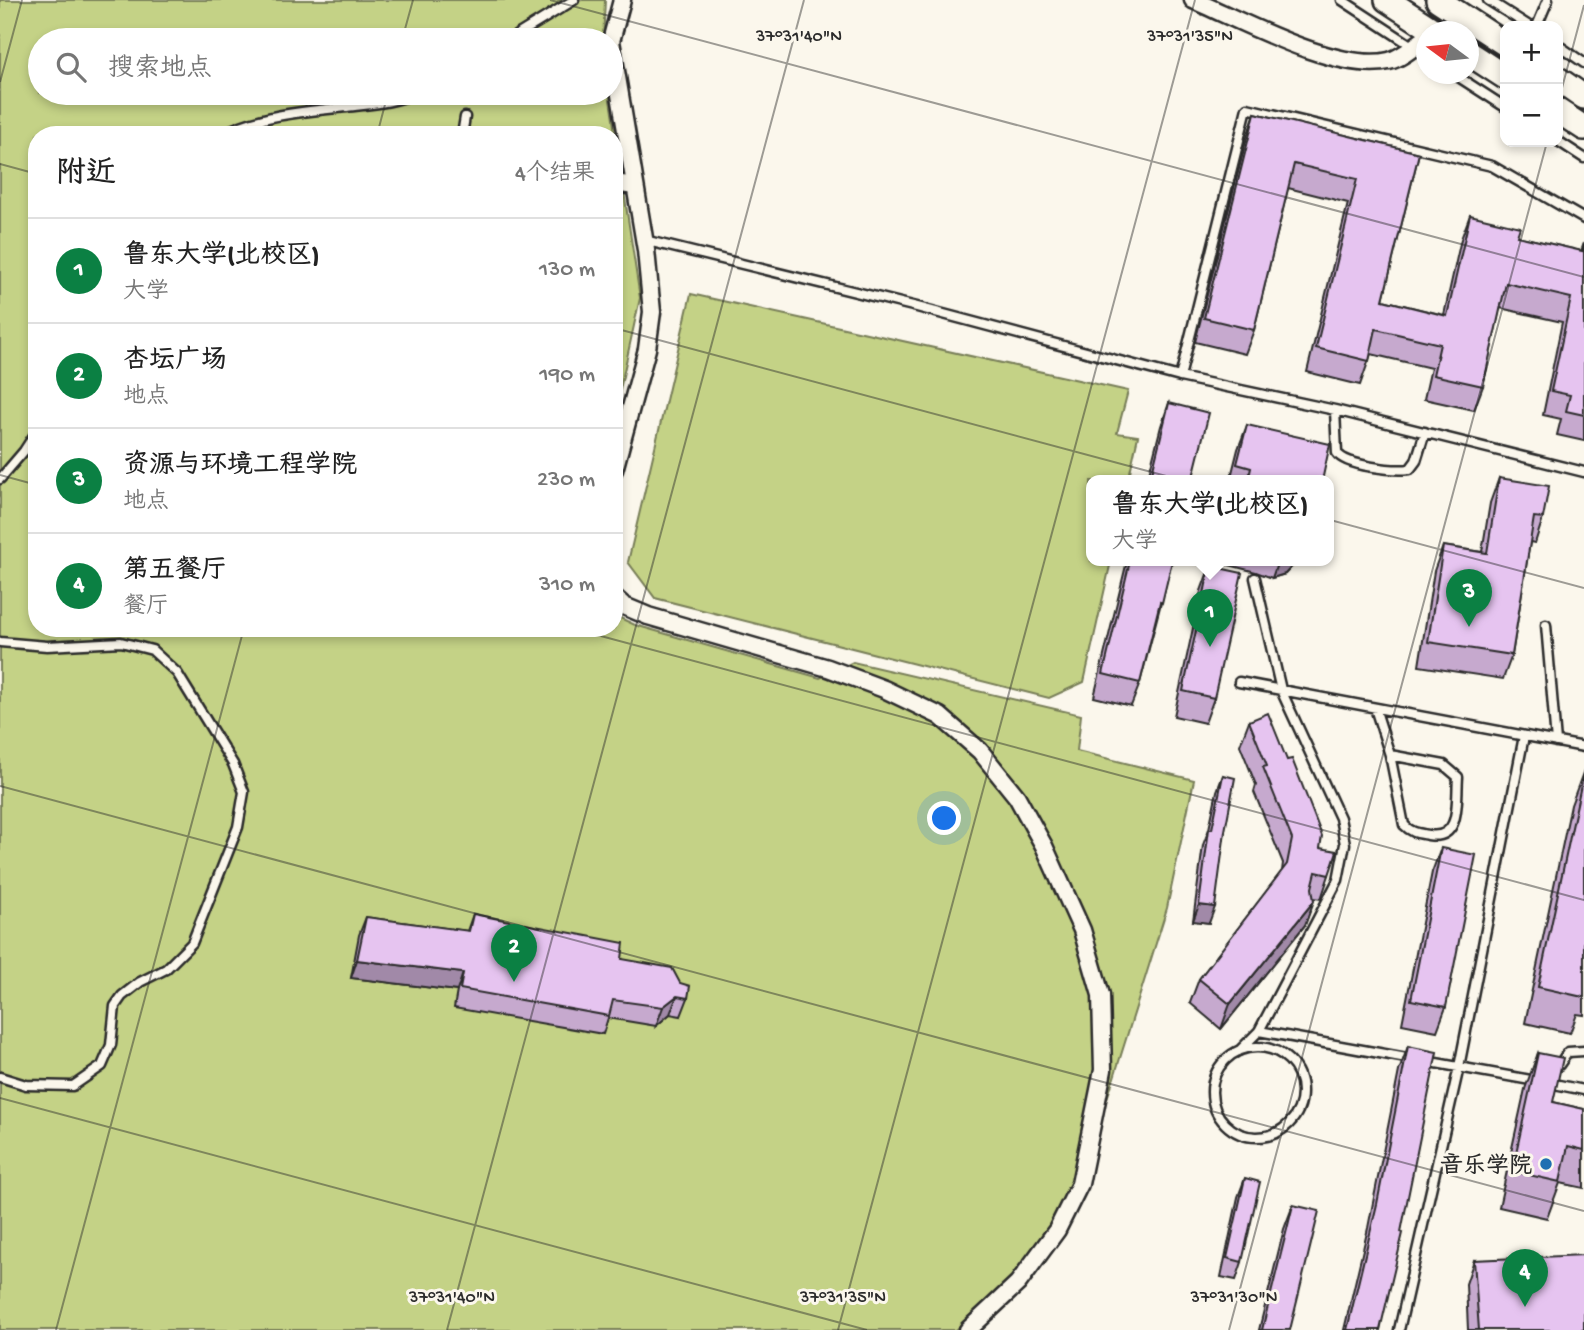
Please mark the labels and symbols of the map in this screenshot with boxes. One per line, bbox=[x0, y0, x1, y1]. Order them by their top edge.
north arrow bbox=[1416, 21, 1479, 84]
text: 37°31'40"N bbox=[755, 27, 842, 48]
text: 37°31'35"N bbox=[1146, 27, 1233, 48]
pin: 3 bbox=[1446, 569, 1492, 627]
pin: 1 bbox=[1187, 589, 1233, 647]
your location bbox=[927, 801, 961, 835]
pin: 2 bbox=[491, 924, 537, 982]
place label: 音乐学院 bbox=[1440, 1153, 1532, 1181]
marker: 音乐学院 bbox=[1538, 1156, 1554, 1172]
pin: 4 bbox=[1502, 1249, 1548, 1307]
text: 37°31'40"N bbox=[408, 1288, 495, 1309]
text: 37°31'35"N bbox=[799, 1288, 886, 1309]
text: 37°31'30"N bbox=[1190, 1288, 1277, 1309]

